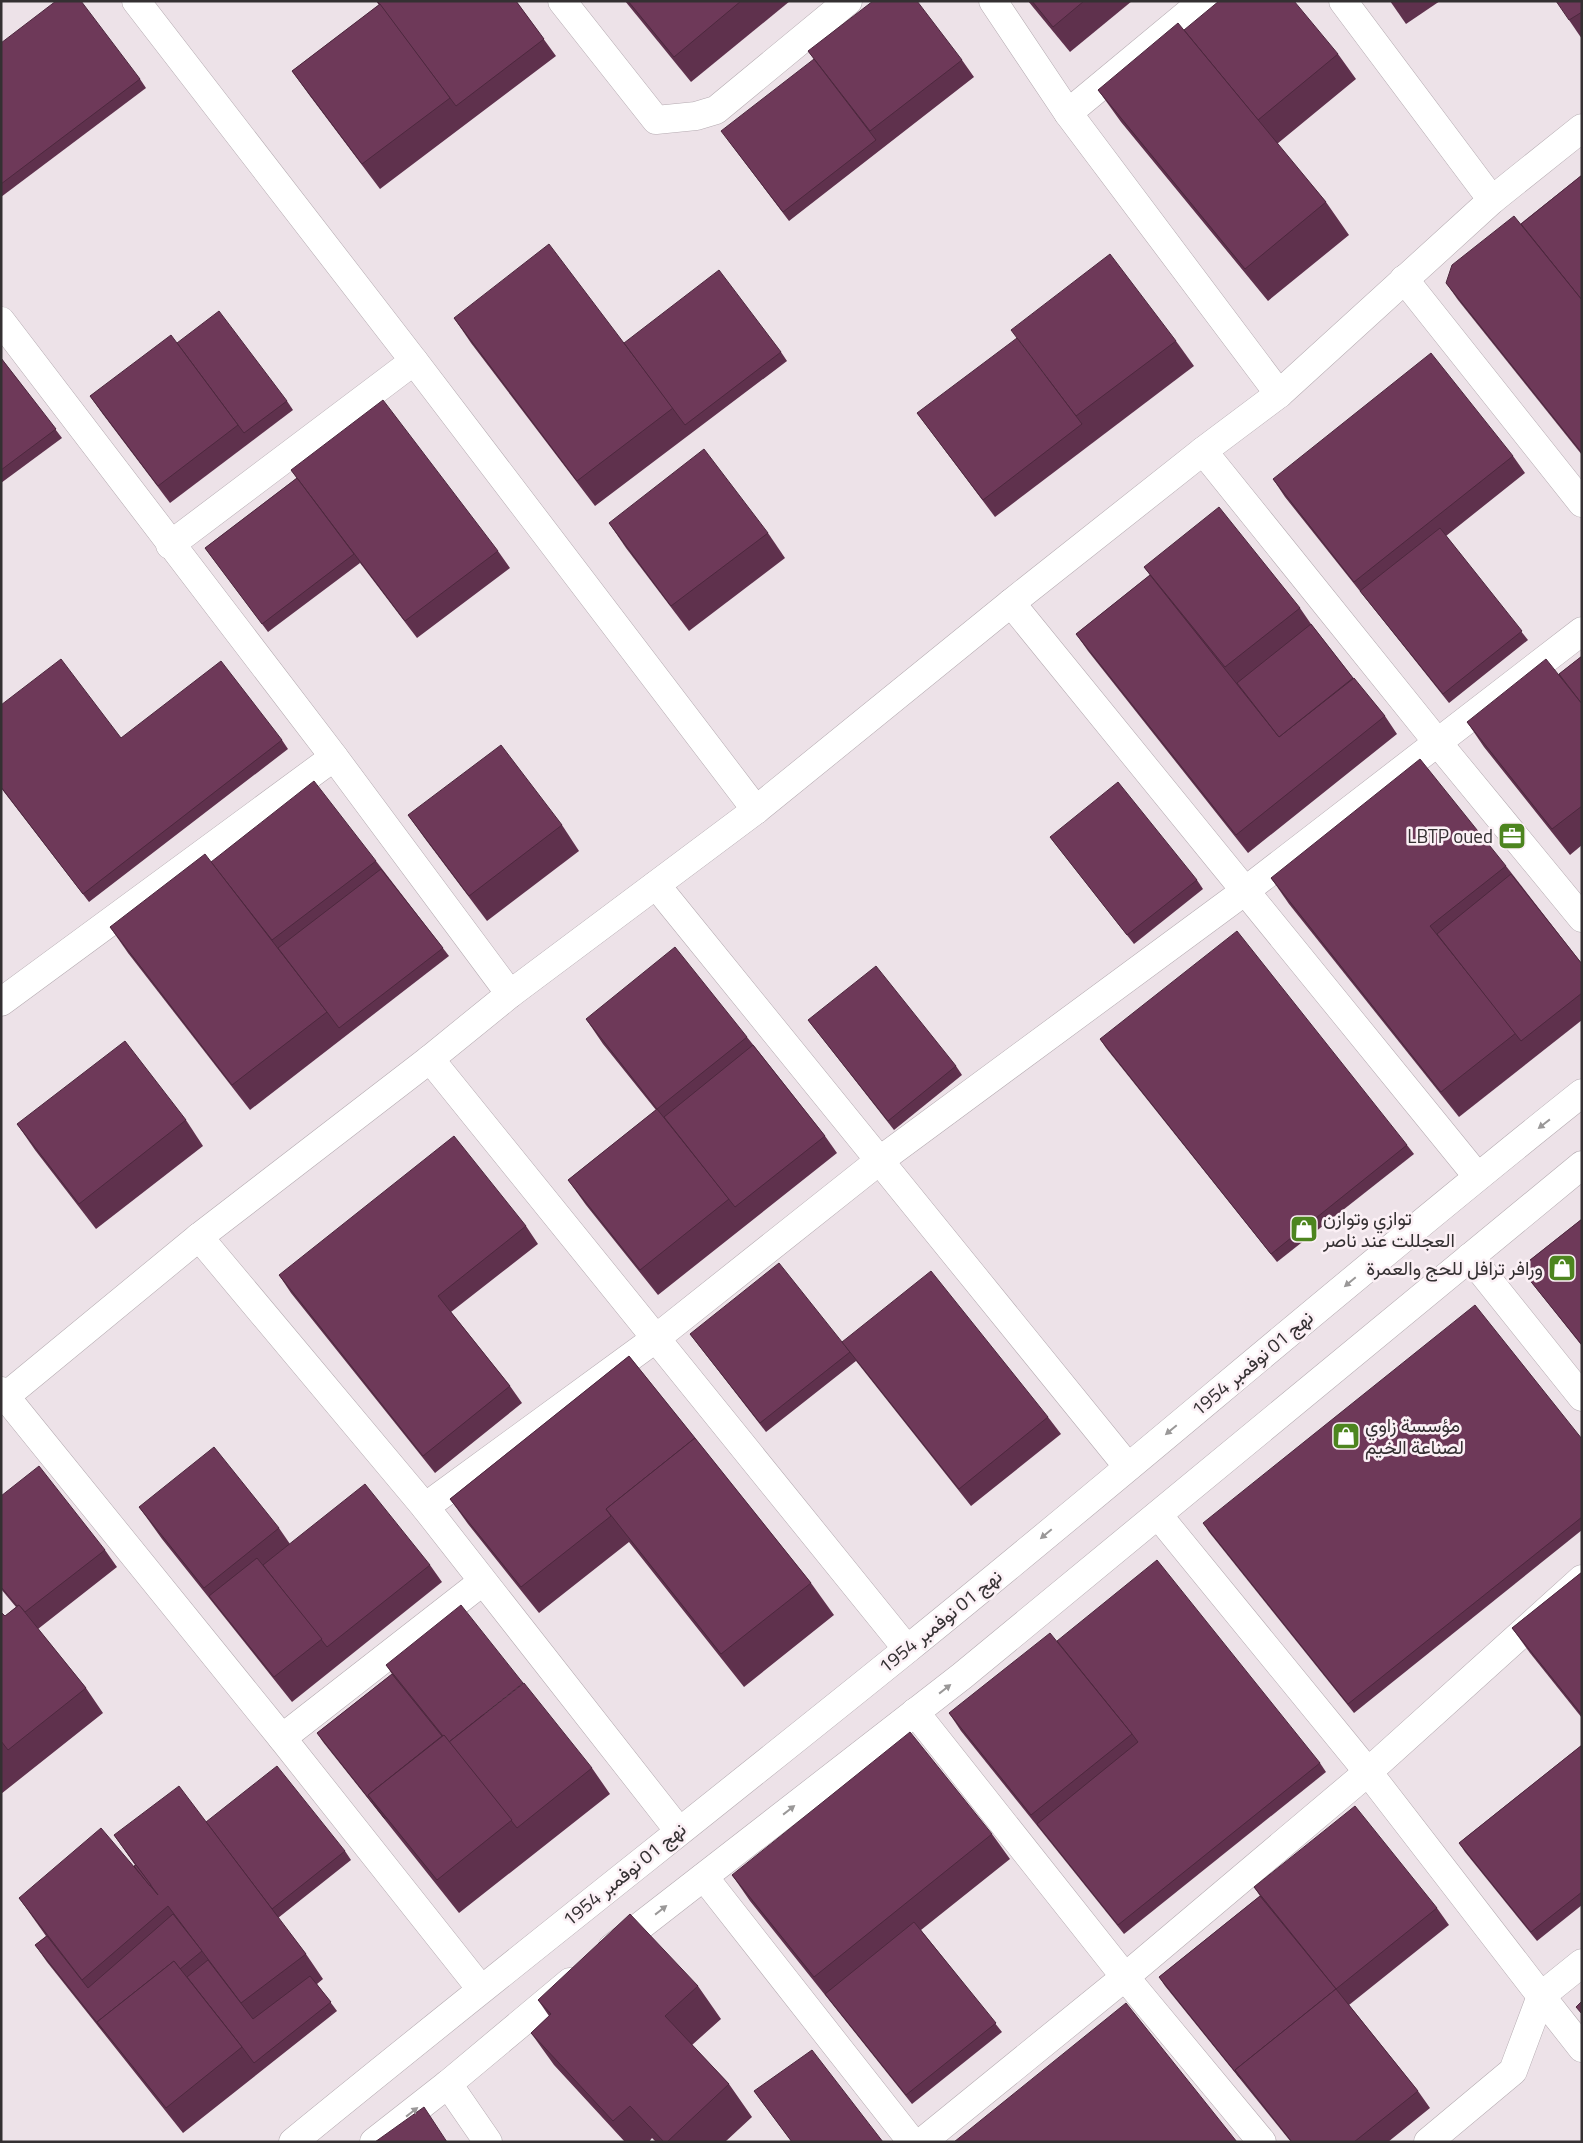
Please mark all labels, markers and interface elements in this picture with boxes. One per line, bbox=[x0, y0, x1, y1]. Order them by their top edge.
place label: LBTP oued bbox=[1407, 821, 1493, 850]
office icon: LBTP oued bbox=[1497, 821, 1527, 851]
one-way arrow bbox=[1537, 1118, 1550, 1129]
place label: توازي وتوازن العجللت عند ناصر bbox=[1322, 1203, 1455, 1254]
shop icon: توازي وتوازن العجللت عند ناصر bbox=[1289, 1214, 1319, 1244]
place label: ورافر ترافل للحج والعمرة bbox=[1366, 1253, 1543, 1282]
shop icon: ورافر ترافل للحج والعمرة bbox=[1547, 1253, 1577, 1283]
one-way arrow bbox=[1344, 1276, 1357, 1287]
street label: نهج 01 نوفمبر 1954 bbox=[1184, 1303, 1319, 1422]
place label: مؤسسة زاوي لصناعة الخيم bbox=[1365, 1410, 1464, 1461]
shop icon: مؤسسة زاوي لصناعة الخيم bbox=[1331, 1421, 1361, 1451]
one-way arrow bbox=[1165, 1425, 1178, 1436]
one-way arrow bbox=[1040, 1529, 1053, 1540]
street label: نهج 01 نوفمبر 1954 bbox=[872, 1562, 1008, 1680]
one-way arrow bbox=[938, 1684, 952, 1694]
one-way arrow bbox=[782, 1805, 795, 1816]
street label: نهج 01 نوفمبر 1954 bbox=[556, 1815, 692, 1933]
one-way arrow bbox=[654, 1905, 667, 1916]
one-way arrow bbox=[405, 2106, 418, 2117]

